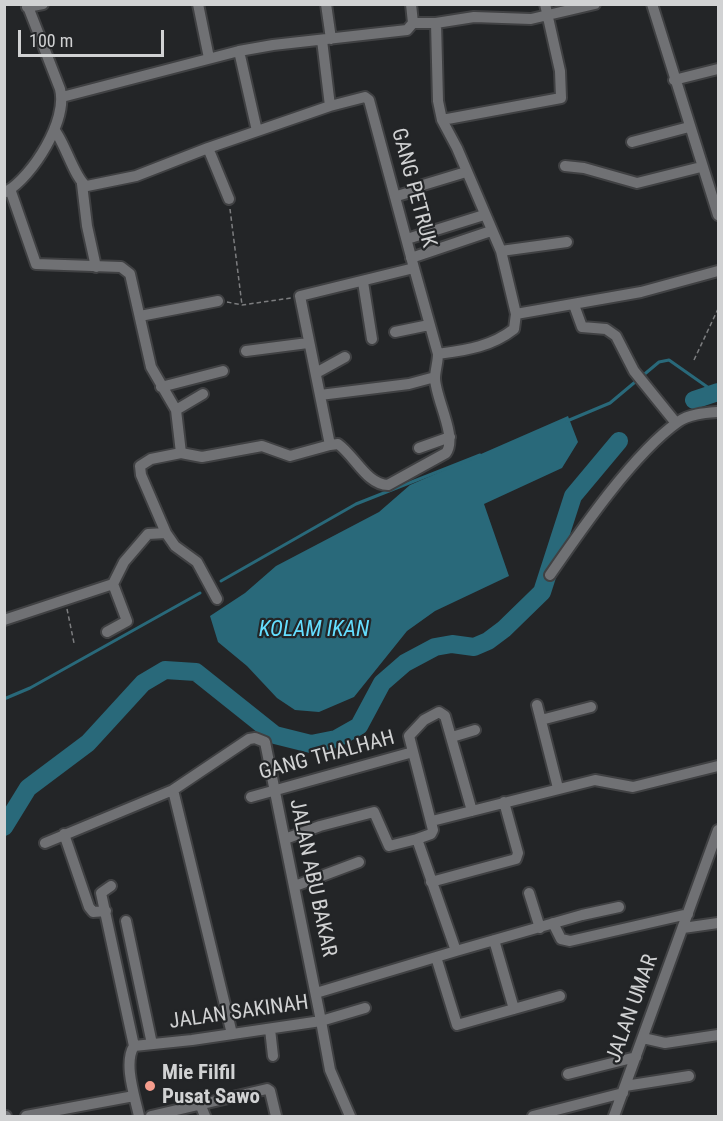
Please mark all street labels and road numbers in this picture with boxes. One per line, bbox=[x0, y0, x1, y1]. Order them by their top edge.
street label: GANG PETRUK bbox=[385, 126, 441, 250]
street label: GANG THALHAH bbox=[256, 726, 398, 786]
street label: JALAN ABU BAKAR bbox=[283, 797, 341, 959]
street label: JALAN UMAR bbox=[602, 951, 664, 1067]
street label: JALAN SAKINAH bbox=[168, 991, 310, 1035]

